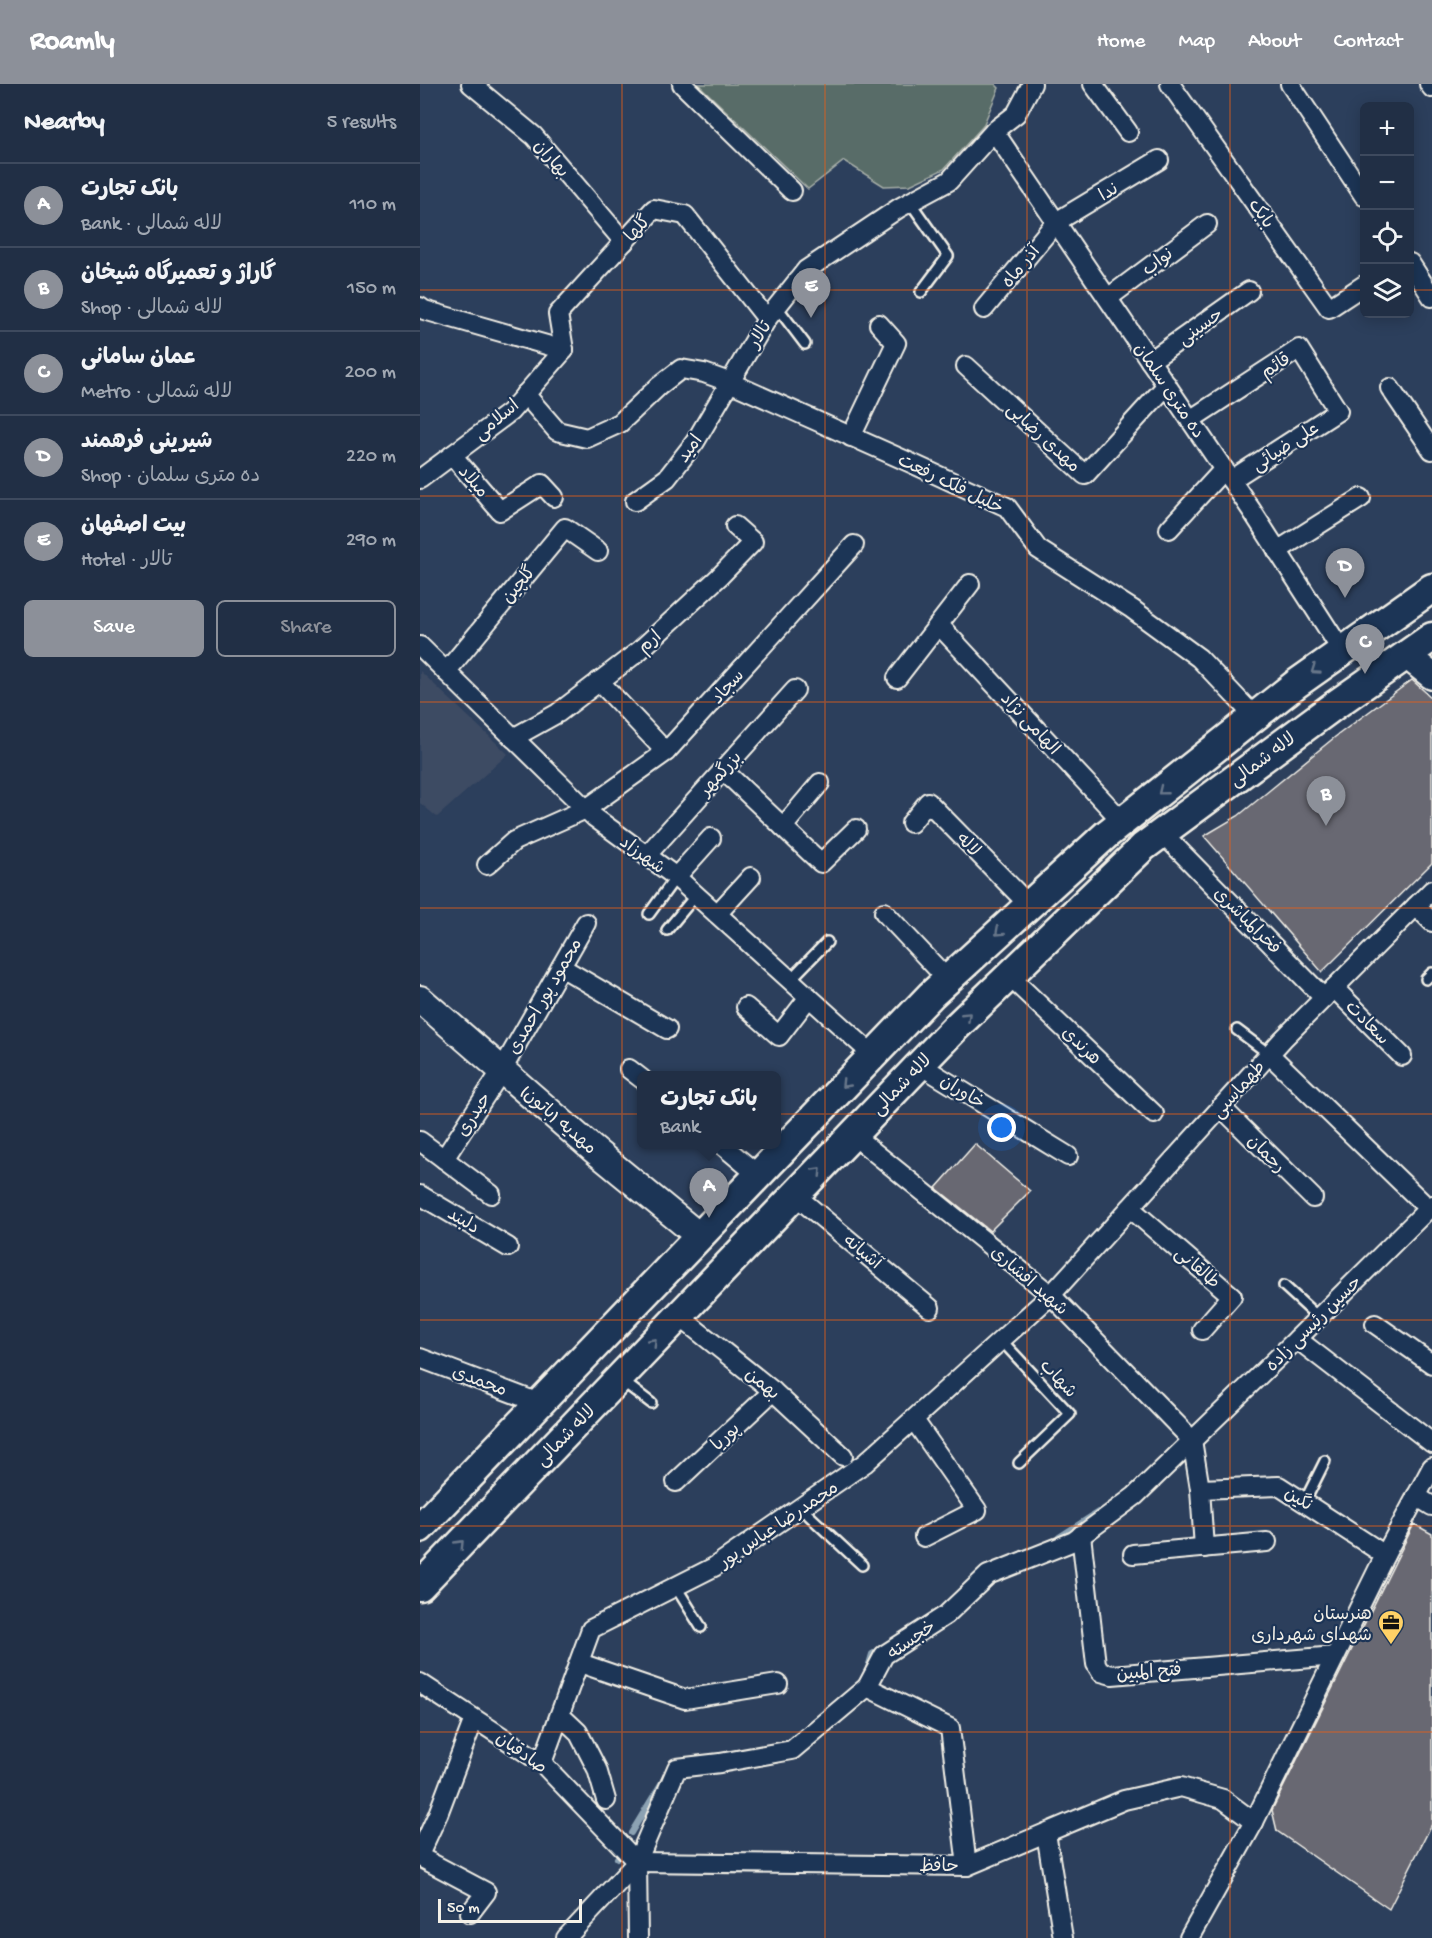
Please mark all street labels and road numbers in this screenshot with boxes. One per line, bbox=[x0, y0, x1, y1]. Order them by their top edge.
street label: بهاران bbox=[528, 136, 572, 183]
street label: ندا bbox=[1096, 179, 1123, 207]
street label: بابک bbox=[1242, 196, 1278, 233]
street label: گلها bbox=[620, 210, 656, 247]
street label: آذر ماه bbox=[997, 240, 1047, 293]
street label: نواب bbox=[1139, 244, 1178, 282]
street label: حسینی bbox=[1175, 305, 1228, 351]
street label: تالار bbox=[744, 317, 778, 354]
street label: ده متری سلمان bbox=[1128, 340, 1208, 443]
street label: قائم bbox=[1258, 350, 1296, 385]
street label: اسلامی bbox=[471, 396, 524, 446]
street label: مهدی رضایی bbox=[1001, 400, 1083, 478]
street label: علی ضیائی bbox=[1249, 419, 1324, 477]
street label: امید bbox=[674, 431, 708, 468]
street label: خلیل فلک رفعت bbox=[894, 451, 1006, 520]
street label: میلاد bbox=[452, 462, 492, 503]
street label: گلچین bbox=[497, 561, 542, 609]
street label: ارم bbox=[635, 627, 667, 660]
street label: سجاد bbox=[708, 666, 750, 709]
street label: الهامی نژاد bbox=[995, 689, 1063, 760]
street label: لاله شمالی bbox=[1226, 729, 1301, 793]
street label: بزرگمهر bbox=[693, 747, 747, 803]
street label: لاله bbox=[951, 829, 984, 862]
street label: شهرزاد bbox=[615, 833, 668, 879]
street label: فخرالمباشری bbox=[1208, 884, 1284, 960]
street label: محمود پور احمدی bbox=[504, 935, 588, 1059]
street label: سعادت bbox=[1340, 997, 1393, 1050]
street label: هرندی bbox=[1056, 1023, 1104, 1070]
street label: لاله شمالی bbox=[868, 1051, 937, 1121]
street label: طهماسبی bbox=[1209, 1058, 1271, 1124]
street label: خاوران bbox=[936, 1071, 988, 1115]
street label: مهدیه (باتون) bbox=[515, 1082, 600, 1160]
street label: حیدری bbox=[453, 1089, 497, 1141]
street label: رحمان bbox=[1242, 1131, 1289, 1178]
street label: دلبند bbox=[443, 1204, 483, 1240]
street label: آشیانه bbox=[838, 1230, 887, 1276]
street label: شهید افشاری bbox=[986, 1243, 1071, 1321]
street label: طالقانی bbox=[1169, 1243, 1223, 1294]
street label: حسین رئیسی زاده bbox=[1262, 1272, 1367, 1377]
street label: شهاب bbox=[1034, 1356, 1080, 1403]
street label: محمدی bbox=[449, 1362, 510, 1402]
street label: بهمن bbox=[740, 1364, 783, 1405]
street label: لاله شمالی bbox=[532, 1402, 601, 1472]
street label: پوریا bbox=[708, 1419, 745, 1456]
street label: محمدرضا عباس پور bbox=[714, 1478, 843, 1575]
street label: نگین bbox=[1280, 1482, 1317, 1517]
street label: خجسته bbox=[884, 1617, 941, 1665]
street label: فتح المبین bbox=[1116, 1661, 1183, 1686]
street label: صادقیان bbox=[491, 1728, 550, 1780]
street label: حافظ bbox=[919, 1857, 959, 1878]

